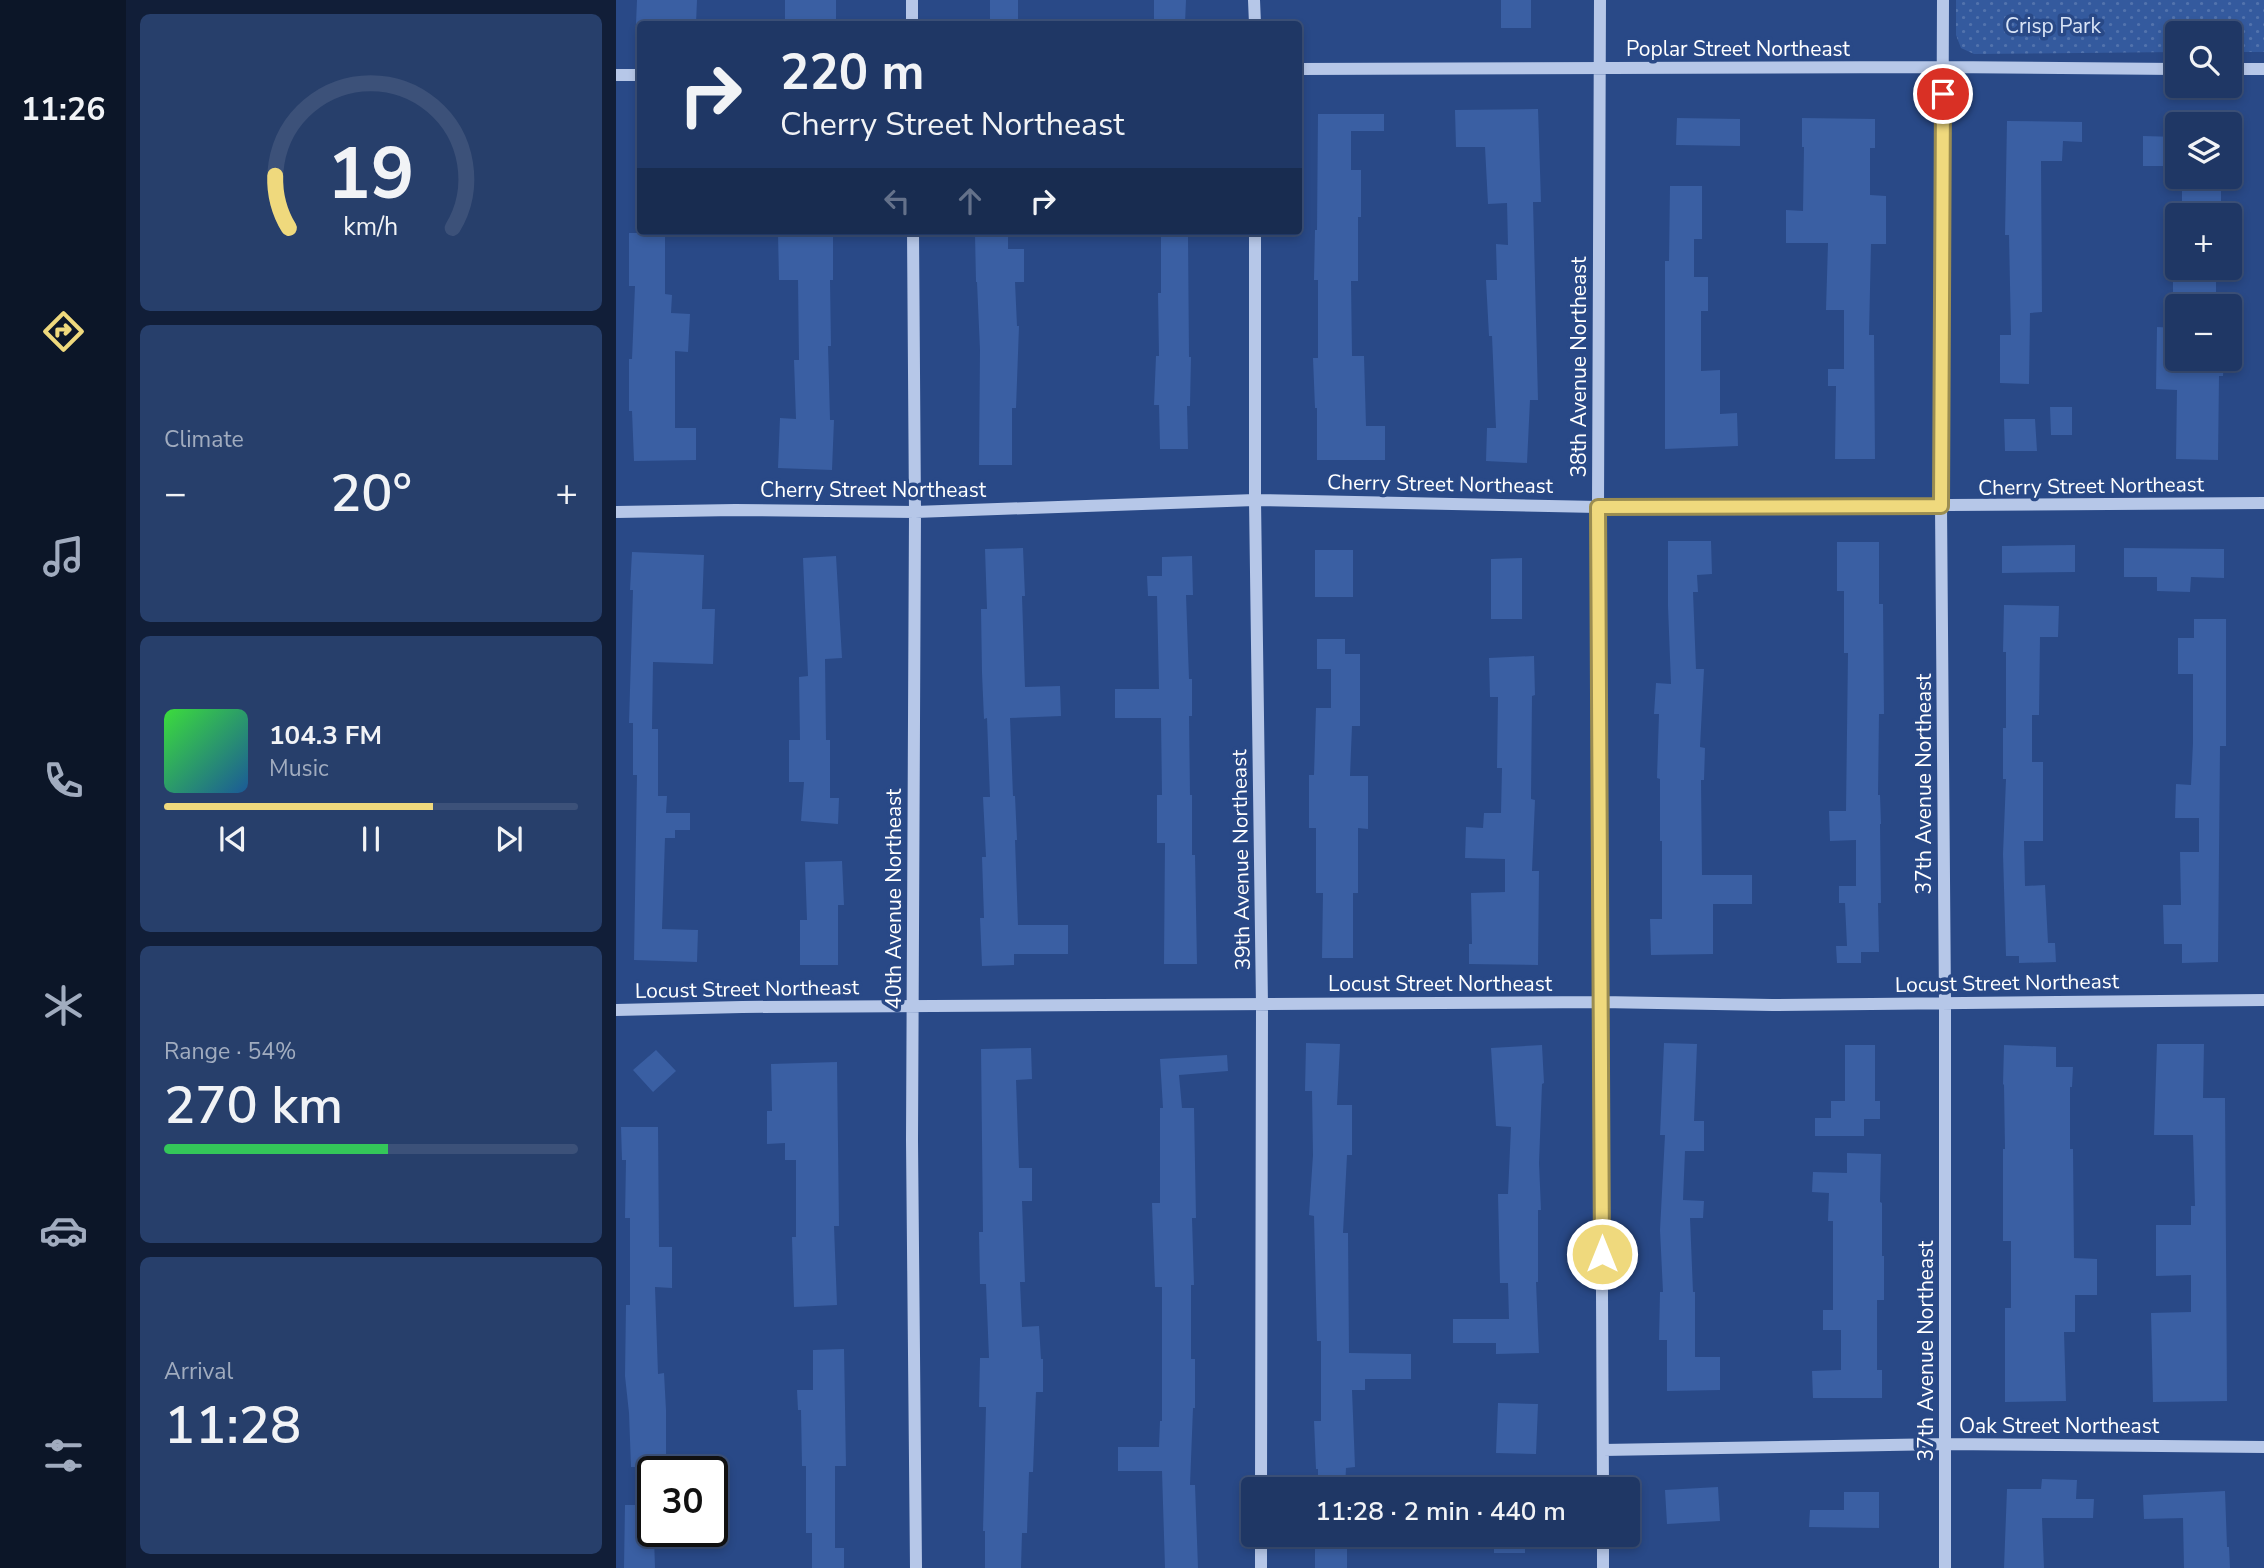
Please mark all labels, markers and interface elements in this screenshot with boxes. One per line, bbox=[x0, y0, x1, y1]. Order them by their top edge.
park label: Crisp Park bbox=[2005, 12, 2102, 40]
map controls bbox=[2165, 21, 2242, 371]
button: search bbox=[2165, 21, 2242, 98]
street label: Poplar Street Northeast bbox=[1626, 35, 1851, 63]
text: 220 m bbox=[780, 39, 924, 106]
icon: right bbox=[665, 49, 756, 140]
pin bbox=[1913, 64, 1973, 124]
icon: arrive bbox=[1924, 75, 1962, 113]
text: 11:26 bbox=[21, 88, 105, 131]
text: Cherry Street Northeast bbox=[780, 103, 1124, 146]
button: layers bbox=[2165, 112, 2242, 189]
text: 19 bbox=[327, 125, 415, 225]
icon: left bbox=[878, 182, 916, 220]
icon: ahead bbox=[951, 182, 989, 220]
icon: right bbox=[1024, 182, 1062, 220]
button: + bbox=[2165, 203, 2242, 280]
text: km/h bbox=[343, 210, 399, 244]
street label: 38th Avenue Northeast bbox=[1565, 256, 1593, 477]
button: − bbox=[2165, 294, 2242, 371]
icon: directions bbox=[39, 307, 88, 356]
text: Climate bbox=[164, 424, 244, 455]
text: 20° bbox=[330, 458, 412, 529]
text: − bbox=[164, 468, 187, 519]
text: + bbox=[555, 468, 578, 519]
street label: Cherry Street Northeast bbox=[1327, 468, 1554, 500]
street label: Cherry Street Northeast bbox=[1978, 470, 2205, 502]
street label: Cherry Street Northeast bbox=[760, 476, 987, 504]
icon: music bbox=[39, 532, 88, 581]
street label: 37th Avenue Northeast bbox=[1910, 673, 1938, 894]
text: 104.3 FM bbox=[269, 718, 382, 753]
street label: 39th Avenue Northeast bbox=[1225, 749, 1257, 971]
text: Music bbox=[269, 753, 329, 784]
icon: phone bbox=[39, 756, 88, 805]
street label: 40th Avenue Northeast bbox=[880, 788, 908, 1009]
icon: previous bbox=[214, 820, 252, 858]
icon: pause bbox=[352, 820, 390, 858]
icon: next bbox=[490, 820, 528, 858]
street label: Locust Street Northeast bbox=[1895, 967, 2120, 999]
street label: Locust Street Northeast bbox=[1328, 970, 1553, 998]
street label: Locust Street Northeast bbox=[635, 973, 860, 1005]
icon: climate bbox=[39, 981, 88, 1030]
text: Range · 54% bbox=[164, 1036, 296, 1067]
text: 270 km bbox=[164, 1070, 343, 1141]
icon: car bbox=[39, 1206, 88, 1255]
position arrow bbox=[1565, 1217, 1639, 1291]
street label: 37th Avenue Northeast bbox=[1912, 1240, 1940, 1461]
text: Arrival bbox=[164, 1356, 233, 1387]
text: 11:28 bbox=[164, 1390, 301, 1461]
street label: Oak Street Northeast bbox=[1959, 1412, 2160, 1440]
icon: filters bbox=[39, 1431, 88, 1480]
speed limit sign: 30 bbox=[637, 1456, 728, 1547]
text: 11:28 · 2 min · 440 m bbox=[1315, 1494, 1566, 1529]

